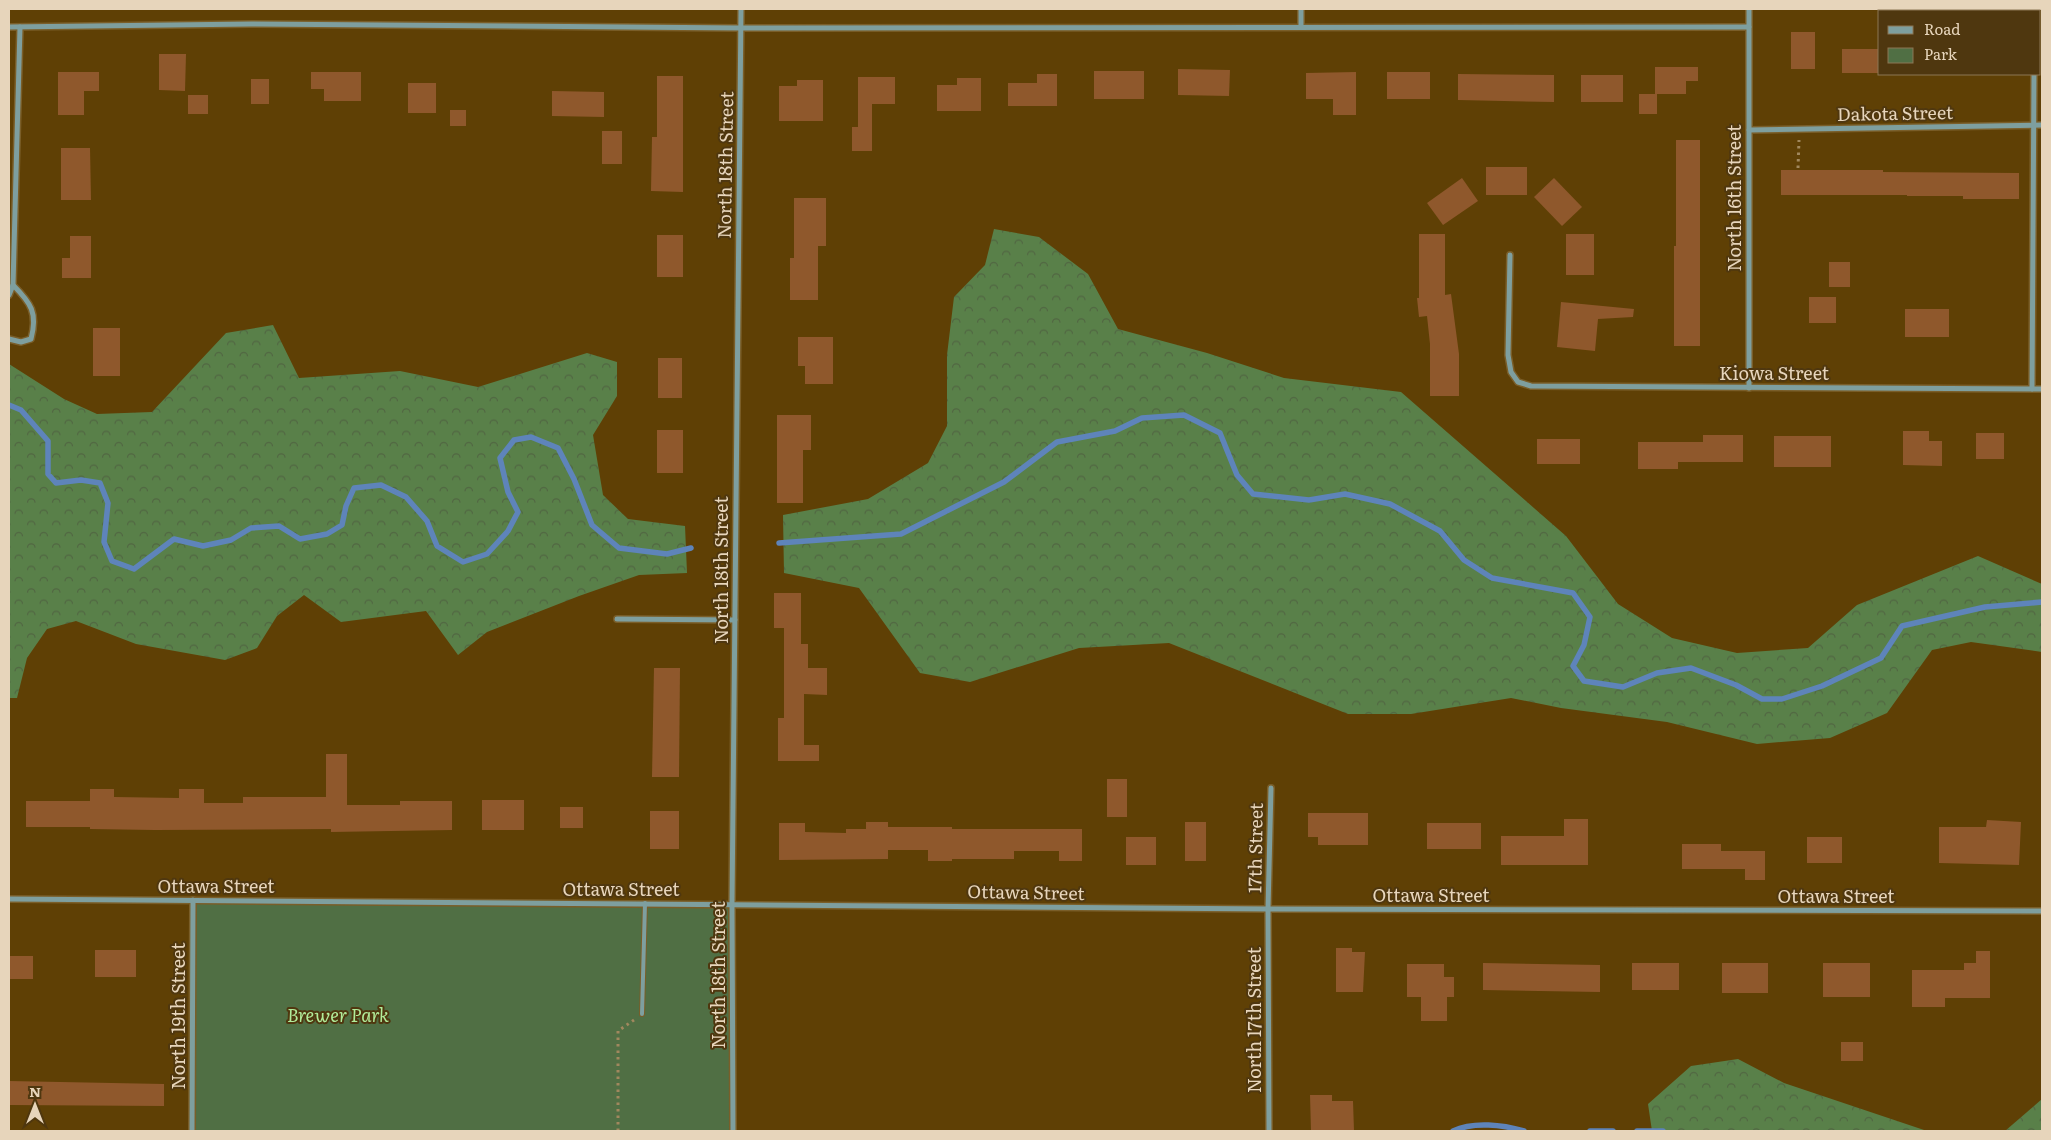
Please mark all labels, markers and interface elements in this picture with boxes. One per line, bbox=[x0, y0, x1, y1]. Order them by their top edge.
legend bbox=[1878, 10, 2041, 75]
text: Road bbox=[1924, 17, 1960, 40]
text: Park bbox=[1924, 42, 1958, 65]
street label: North 18th Street bbox=[710, 90, 739, 239]
street label: Dakota Street bbox=[1837, 98, 1954, 127]
street label: North 16th Street bbox=[1720, 124, 1747, 272]
street label: Kiowa Street bbox=[1719, 359, 1830, 386]
street label: North 18th Street bbox=[707, 496, 734, 644]
street label: 17th Street bbox=[1240, 802, 1269, 893]
street label: Ottawa Street bbox=[157, 872, 275, 899]
street label: Ottawa Street bbox=[562, 875, 680, 902]
street label: Ottawa Street bbox=[967, 877, 1086, 906]
street label: Ottawa Street bbox=[1372, 881, 1490, 908]
street label: Ottawa Street bbox=[1777, 882, 1895, 909]
street label: North 18th Street bbox=[704, 901, 731, 1049]
street label: North 19th Street bbox=[164, 942, 191, 1089]
street label: North 17th Street bbox=[1240, 946, 1267, 1093]
park label: Brewer Park bbox=[287, 1001, 389, 1028]
north arrow bbox=[10, 1080, 60, 1130]
text: N bbox=[29, 1081, 41, 1101]

